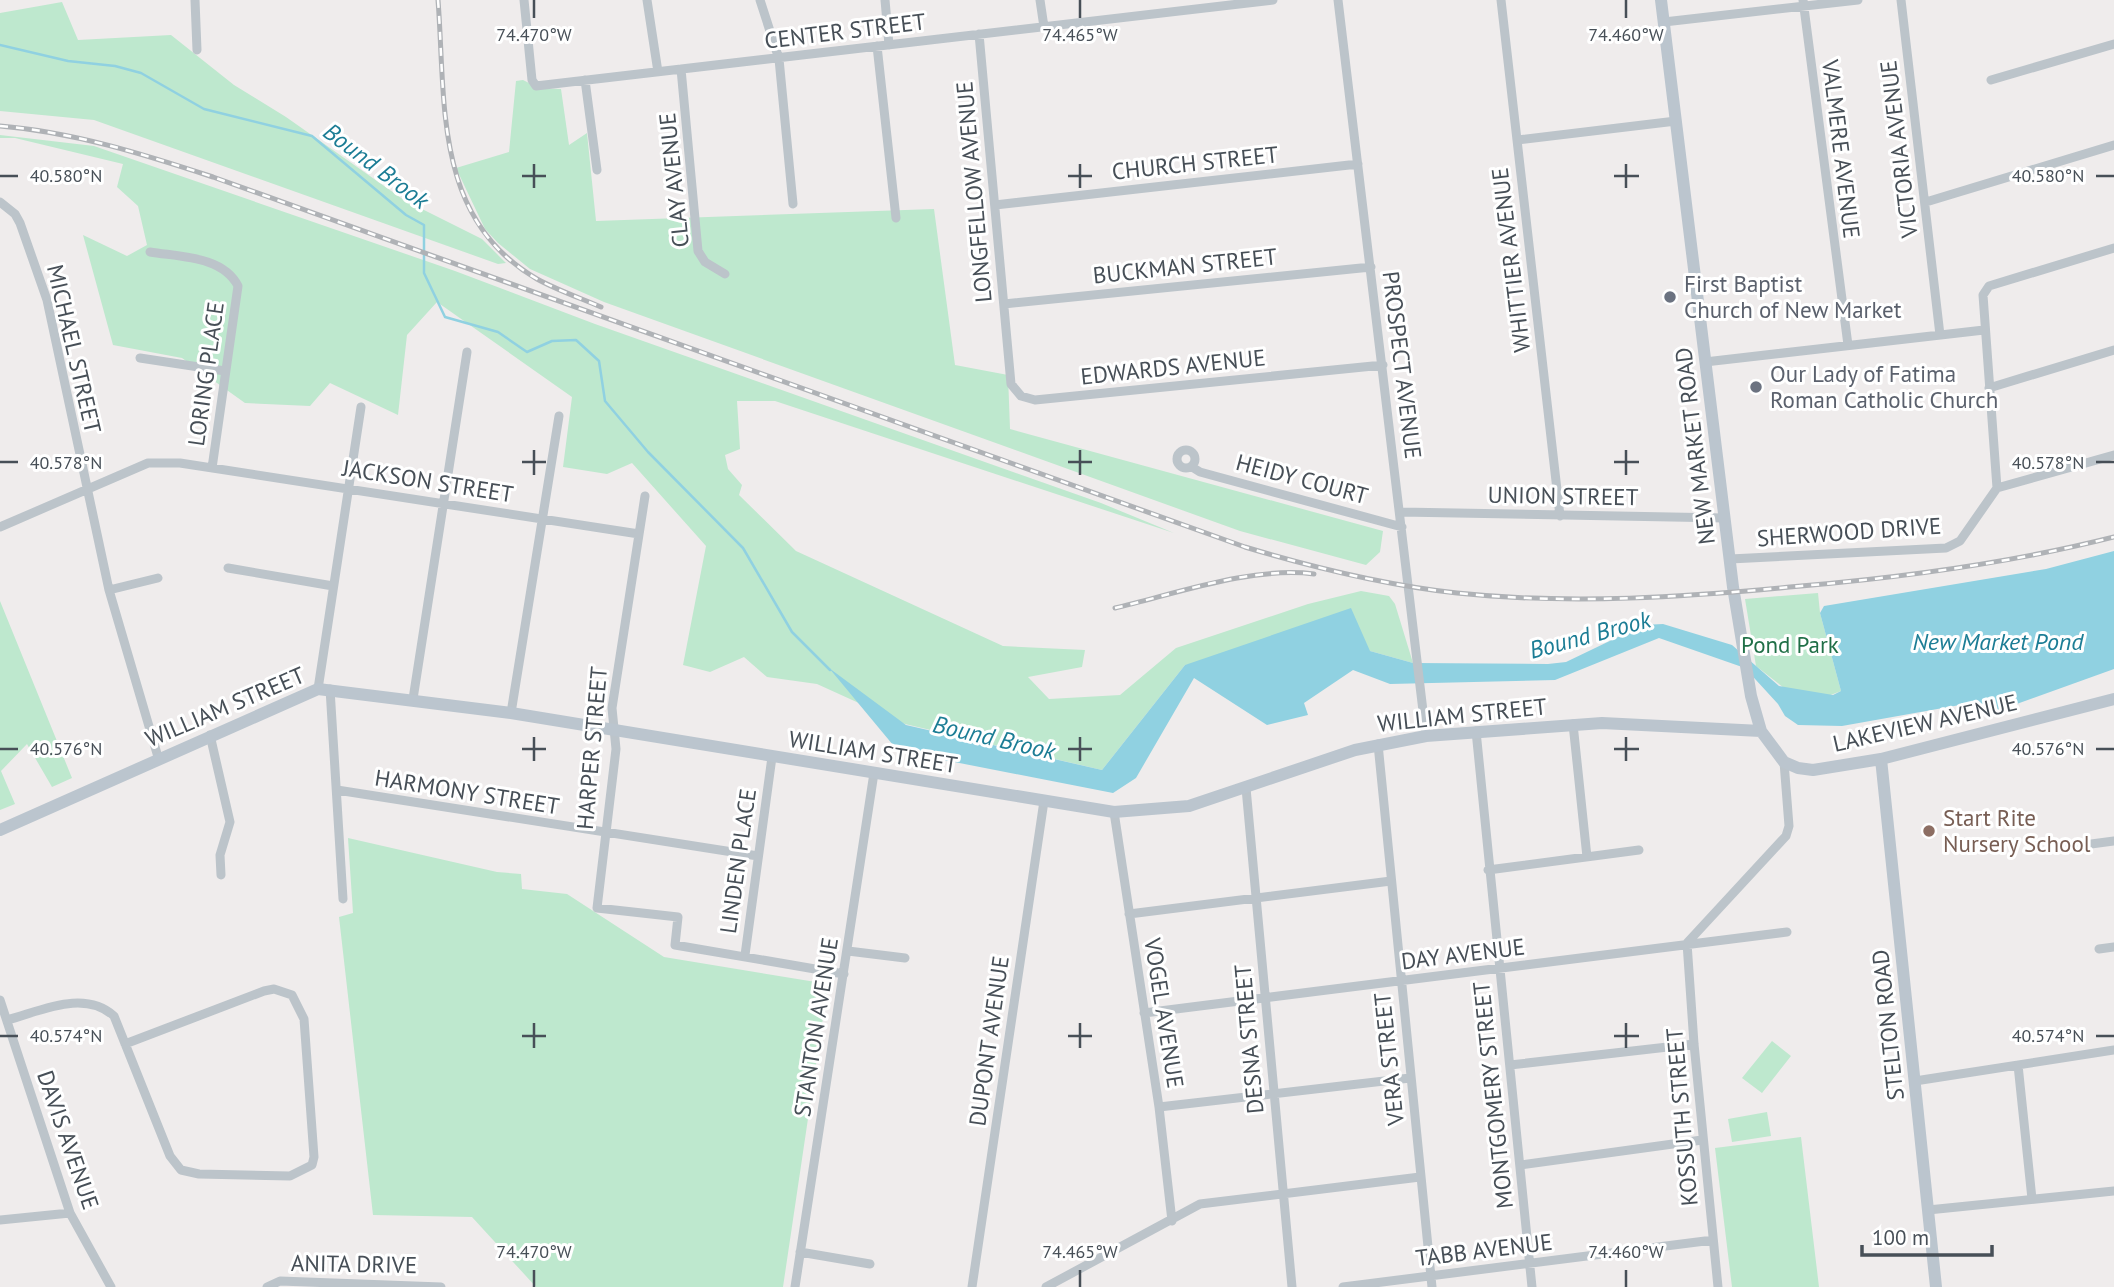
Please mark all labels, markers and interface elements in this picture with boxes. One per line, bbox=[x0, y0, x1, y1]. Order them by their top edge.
street label: CENTER STREET bbox=[763, 6, 927, 55]
text: 74.470°W bbox=[496, 23, 572, 46]
text: 74.465°W bbox=[1042, 23, 1118, 46]
text: 74.460°W bbox=[1588, 23, 1664, 46]
street label: VALMERE AVENUE bbox=[1816, 57, 1867, 240]
street label: VICTORIA AVENUE bbox=[1873, 59, 1924, 240]
street label: LONGFELLOW AVENUE bbox=[949, 80, 998, 304]
street label: CLAY AVENUE bbox=[652, 111, 695, 249]
water label: Bound Brook bbox=[317, 116, 436, 216]
street label: CHURCH STREET bbox=[1110, 139, 1280, 186]
text: 40.580°N bbox=[30, 164, 102, 187]
text: 40.580°N bbox=[2012, 164, 2084, 187]
street label: WHITTIER AVENUE bbox=[1485, 166, 1536, 354]
street label: BUCKMAN STREET bbox=[1091, 241, 1279, 290]
street label: MICHAEL STREET bbox=[41, 262, 108, 436]
street label: PROSPECT AVENUE bbox=[1377, 269, 1428, 461]
place label: First Baptist Church of New Market bbox=[1684, 269, 1902, 324]
marker: First Baptist Church of New Market bbox=[1662, 289, 1678, 305]
street label: LORING PLACE bbox=[181, 300, 230, 448]
street label: EDWARDS AVENUE bbox=[1079, 342, 1267, 391]
street label: NEW MARKET ROAD bbox=[1668, 346, 1721, 546]
place label: Our Lady of Fatima Roman Catholic Church bbox=[1770, 359, 1998, 414]
marker: Our Lady of Fatima Roman Catholic Church bbox=[1748, 379, 1764, 395]
street label: HEIDY COURT bbox=[1233, 447, 1371, 510]
text: 40.578°N bbox=[30, 451, 102, 474]
text: 40.578°N bbox=[2012, 451, 2084, 474]
street label: JACKSON STREET bbox=[340, 453, 516, 508]
street label: UNION STREET bbox=[1487, 480, 1639, 511]
street label: SHERWOOD DRIVE bbox=[1756, 511, 1942, 552]
water label: Bound Brook bbox=[1526, 603, 1655, 666]
water label: New Market Pond bbox=[1912, 626, 2084, 657]
park label: Pond Park bbox=[1741, 630, 1839, 659]
street label: WILLIAM STREET bbox=[141, 660, 309, 753]
street label: HARPER STREET bbox=[570, 665, 613, 831]
street label: LAKEVIEW AVENUE bbox=[1830, 687, 2020, 758]
street label: WILLIAM STREET bbox=[1376, 691, 1548, 738]
water label: Bound Brook bbox=[930, 708, 1059, 767]
street label: WILLIAM STREET bbox=[787, 724, 960, 779]
text: 40.576°N bbox=[30, 737, 102, 760]
text: 40.576°N bbox=[2012, 737, 2084, 760]
street label: HARMONY STREET bbox=[373, 763, 562, 820]
street label: LINDEN PLACE bbox=[713, 786, 762, 935]
place label: Start Rite Nursery School bbox=[1943, 803, 2091, 858]
marker: Start Rite Nursery School bbox=[1921, 823, 1937, 839]
street label: DAY AVENUE bbox=[1399, 932, 1527, 975]
street label: STANTON AVENUE bbox=[787, 935, 844, 1119]
street label: VOGEL AVENUE bbox=[1138, 935, 1191, 1090]
street label: STELTON ROAD bbox=[1865, 948, 1910, 1102]
street label: DUPONT AVENUE bbox=[962, 954, 1015, 1128]
street label: DESNA STREET bbox=[1228, 963, 1269, 1115]
street label: MONTGOMERY STREET bbox=[1466, 980, 1519, 1210]
street label: VERA STREET bbox=[1367, 991, 1410, 1128]
text: 40.574°N bbox=[30, 1024, 102, 1047]
text: 40.574°N bbox=[2012, 1024, 2084, 1047]
street label: KOSSUTH STREET bbox=[1659, 1027, 1704, 1207]
street label: DAVIS AVENUE bbox=[31, 1067, 106, 1213]
scale bar bbox=[1862, 1214, 1992, 1258]
text: 100 m bbox=[1872, 1224, 1929, 1251]
street label: TABB AVENUE bbox=[1414, 1227, 1554, 1272]
text: 74.470°W bbox=[496, 1240, 572, 1263]
text: 74.465°W bbox=[1042, 1240, 1118, 1263]
text: 74.460°W bbox=[1588, 1240, 1664, 1263]
street label: ANITA DRIVE bbox=[291, 1248, 417, 1279]

